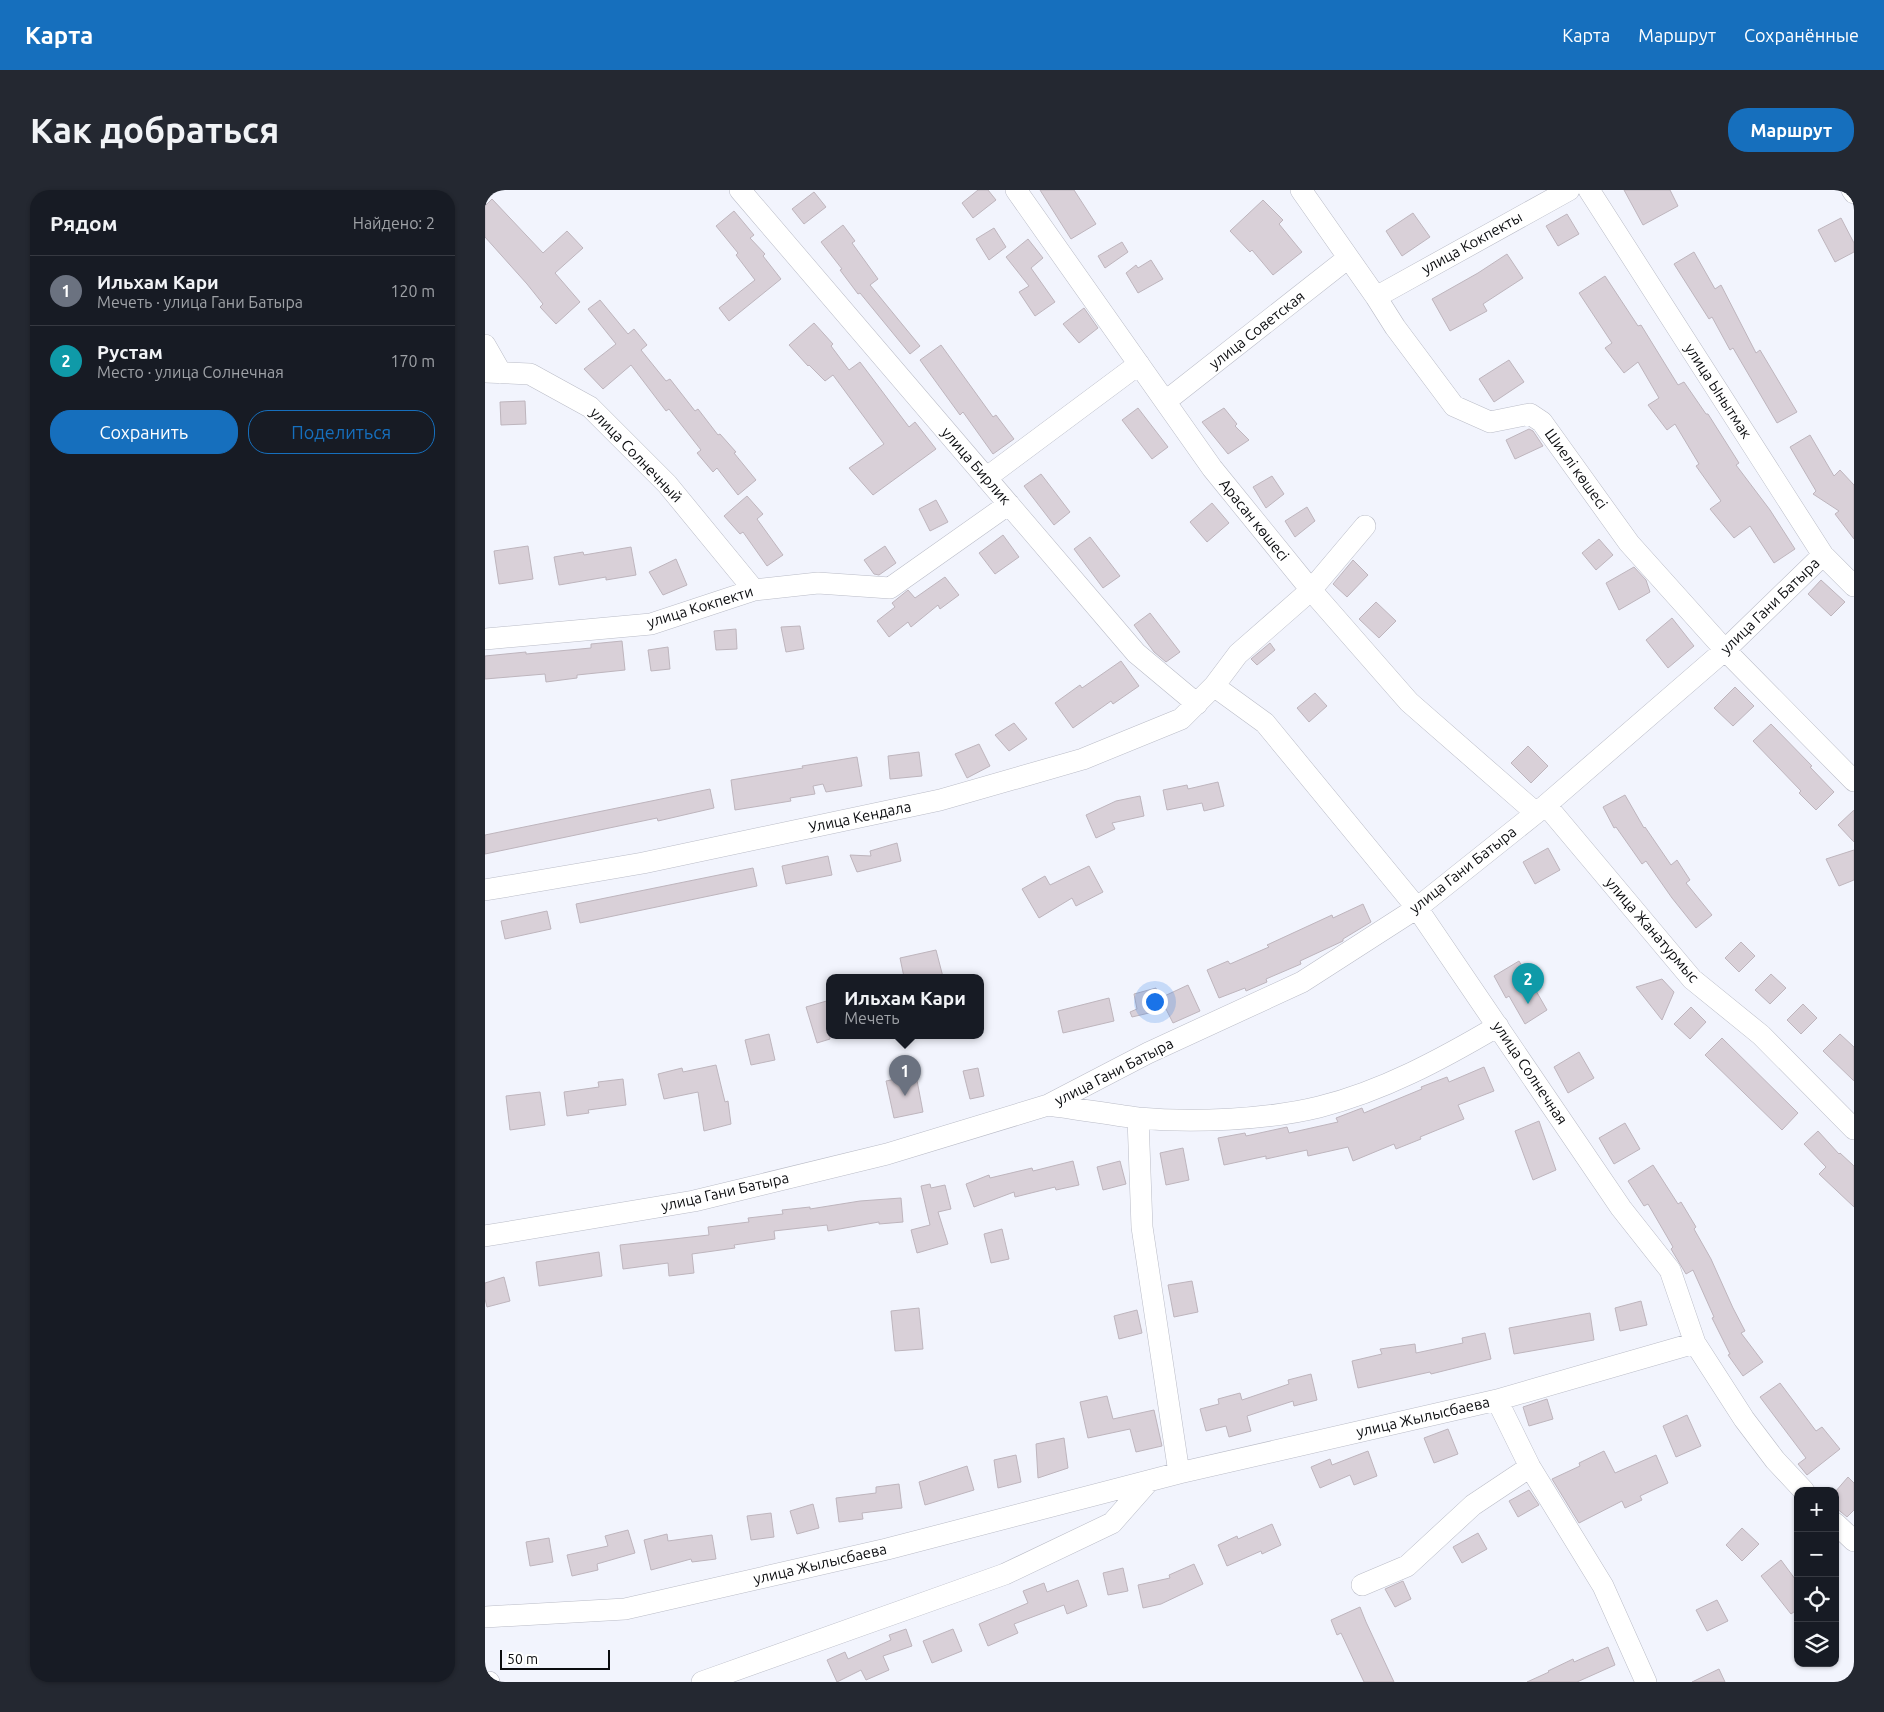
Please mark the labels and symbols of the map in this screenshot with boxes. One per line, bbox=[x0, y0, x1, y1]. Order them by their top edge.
street label: улица Кокпекты bbox=[1418, 208, 1525, 277]
street label: улица Советская bbox=[1206, 287, 1308, 372]
street label: улица Ынытмак bbox=[1681, 340, 1756, 442]
street label: улица Солнечный bbox=[587, 404, 686, 505]
street label: улица Бирлик bbox=[938, 424, 1015, 508]
street label: Шиелі көшесі bbox=[1542, 425, 1611, 512]
street label: Арасан көшесі bbox=[1216, 475, 1293, 564]
street label: улица Гани Батыра bbox=[1717, 554, 1823, 657]
street label: улица Кокпекти bbox=[645, 582, 755, 631]
street label: Улица Кендала bbox=[807, 797, 913, 836]
street label: улица Гани Батыра bbox=[1406, 823, 1519, 917]
street label: улица Жанатурмыс bbox=[1602, 874, 1703, 986]
pin: 2 bbox=[1512, 963, 1544, 1004]
your location bbox=[1142, 989, 1168, 1015]
street label: улица Солнечная bbox=[1490, 1018, 1571, 1127]
street label: улица Гани Батыра bbox=[1052, 1034, 1176, 1109]
pin: 1 bbox=[889, 1055, 921, 1096]
street label: улица Гани Батыра bbox=[659, 1169, 790, 1214]
street label: улица Жылысбаева bbox=[1355, 1393, 1491, 1440]
street label: улица Жылысбаева bbox=[752, 1540, 888, 1587]
scale bar bbox=[500, 1647, 610, 1670]

